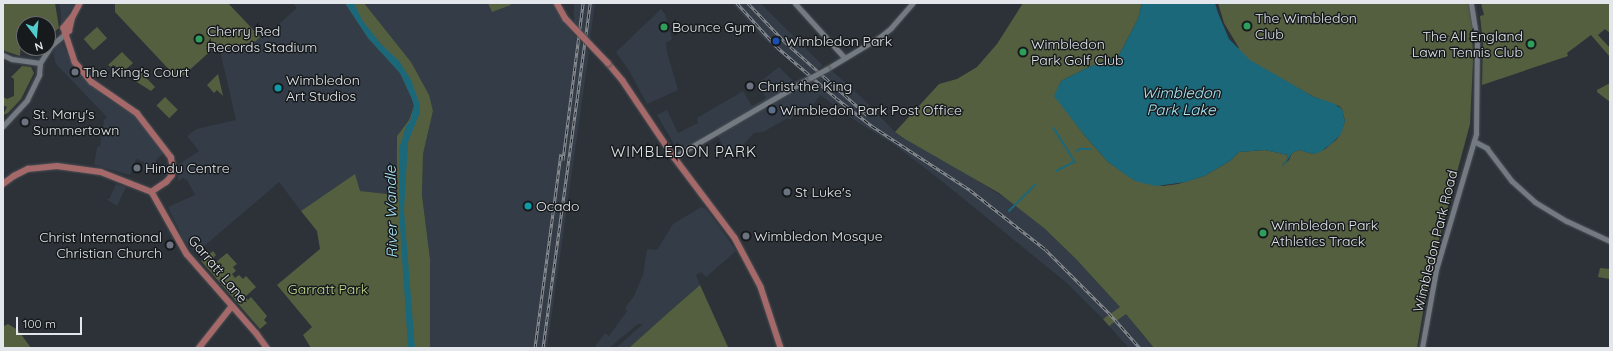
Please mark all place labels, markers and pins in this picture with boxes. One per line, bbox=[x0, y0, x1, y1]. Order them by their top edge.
place label: The Wimbledon Club bbox=[1255, 10, 1357, 42]
place label: Bounce Gym bbox=[672, 19, 755, 35]
marker: The Wimbledon Club bbox=[1242, 21, 1252, 31]
marker: Bounce Gym bbox=[659, 22, 669, 32]
place label: Cherry Red Records Stadium bbox=[207, 23, 317, 56]
place label: The All England Lawn Tennis Club bbox=[1412, 28, 1523, 60]
place label: Wimbledon Park bbox=[785, 33, 892, 49]
marker: Cherry Red Records Stadium bbox=[194, 34, 204, 44]
marker: Wimbledon Park bbox=[770, 35, 782, 47]
place label: Wimbledon Park Golf Club bbox=[1031, 36, 1123, 68]
marker: The All England Lawn Tennis Club bbox=[1526, 39, 1536, 49]
marker: Wimbledon Park Golf Club bbox=[1018, 47, 1028, 57]
place label: The King's Court bbox=[83, 64, 189, 80]
marker: The King's Court bbox=[70, 67, 80, 77]
place label: Wimbledon Art Studios bbox=[286, 72, 360, 104]
place label: Christ the King bbox=[758, 78, 852, 94]
marker: Christ the King bbox=[745, 81, 755, 91]
marker: Wimbledon Art Studios bbox=[273, 83, 283, 93]
place label: Wimbledon Park Post Office bbox=[780, 102, 962, 118]
marker: Wimbledon Park Post Office bbox=[767, 105, 777, 115]
place label: St. Mary's Summertown bbox=[33, 106, 119, 138]
marker: St. Mary's Summertown bbox=[20, 117, 30, 127]
place label: Hindu Centre bbox=[145, 160, 230, 176]
marker: Hindu Centre bbox=[132, 163, 142, 173]
place label: St Luke's bbox=[795, 184, 851, 200]
marker: St Luke's bbox=[782, 187, 792, 197]
place label: Ocado bbox=[536, 198, 580, 214]
marker: Ocado bbox=[523, 201, 533, 211]
place label: Wimbledon Park Athletics Track bbox=[1271, 217, 1378, 250]
place label: Wimbledon Mosque bbox=[754, 228, 883, 244]
marker: Wimbledon Park Athletics Track bbox=[1258, 228, 1268, 238]
place label: Christ International Christian Church bbox=[39, 229, 162, 262]
marker: Wimbledon Mosque bbox=[741, 231, 751, 241]
marker: Christ International Christian Church bbox=[165, 240, 175, 250]

